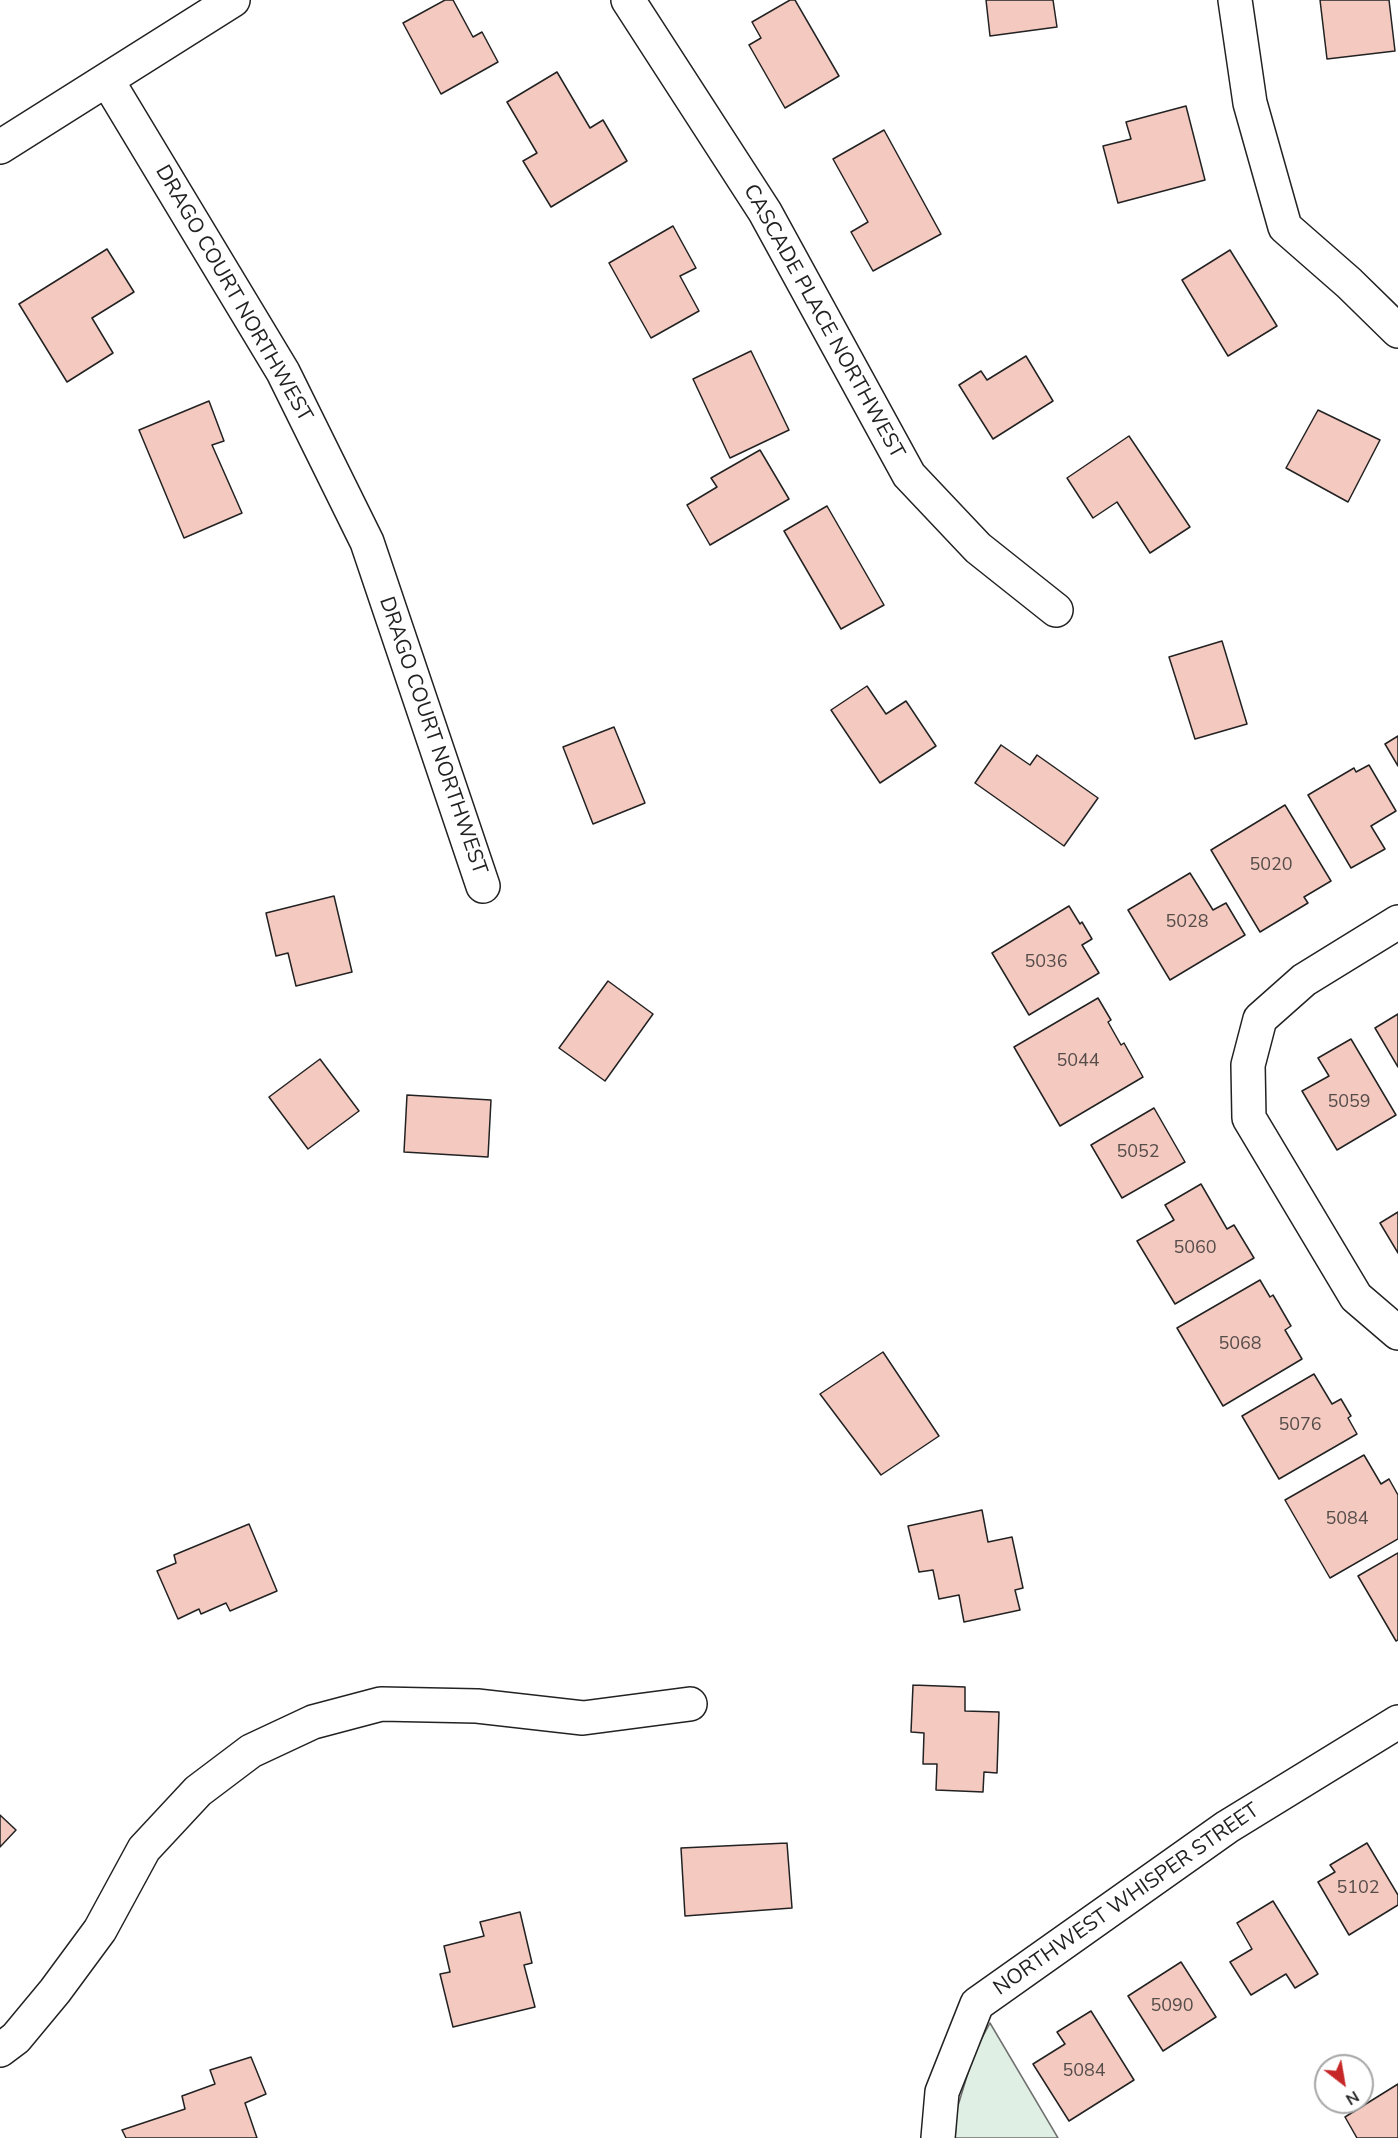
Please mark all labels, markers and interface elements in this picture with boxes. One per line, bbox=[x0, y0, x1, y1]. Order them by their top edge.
street label: DRAGO COURT NORTHWEST bbox=[149, 161, 317, 427]
street label: CASCADE PLACE NORTHWEST bbox=[737, 181, 909, 463]
street label: DRAGO COURT NORTHWEST bbox=[373, 594, 491, 878]
house number: 5020 bbox=[1249, 855, 1293, 877]
house number: 5028 bbox=[1165, 912, 1209, 934]
house number: 5036 bbox=[1024, 952, 1068, 974]
house number: 5044 bbox=[1056, 1051, 1100, 1073]
house number: 5059 bbox=[1327, 1092, 1371, 1114]
house number: 5052 bbox=[1116, 1142, 1160, 1164]
house number: 5060 bbox=[1173, 1238, 1217, 1260]
house number: 5068 bbox=[1218, 1334, 1262, 1356]
house number: 5076 bbox=[1278, 1415, 1322, 1437]
house number: 5084 bbox=[1325, 1509, 1369, 1531]
street label: NORTHWEST WHISPER STREET bbox=[989, 1798, 1265, 2002]
house number: 5102 bbox=[1336, 1878, 1380, 1900]
house number: 5090 bbox=[1150, 1996, 1194, 2018]
north arrow bbox=[1314, 2054, 1374, 2114]
house number: 5084 bbox=[1062, 2061, 1106, 2083]
text: N bbox=[1341, 2085, 1363, 2110]

